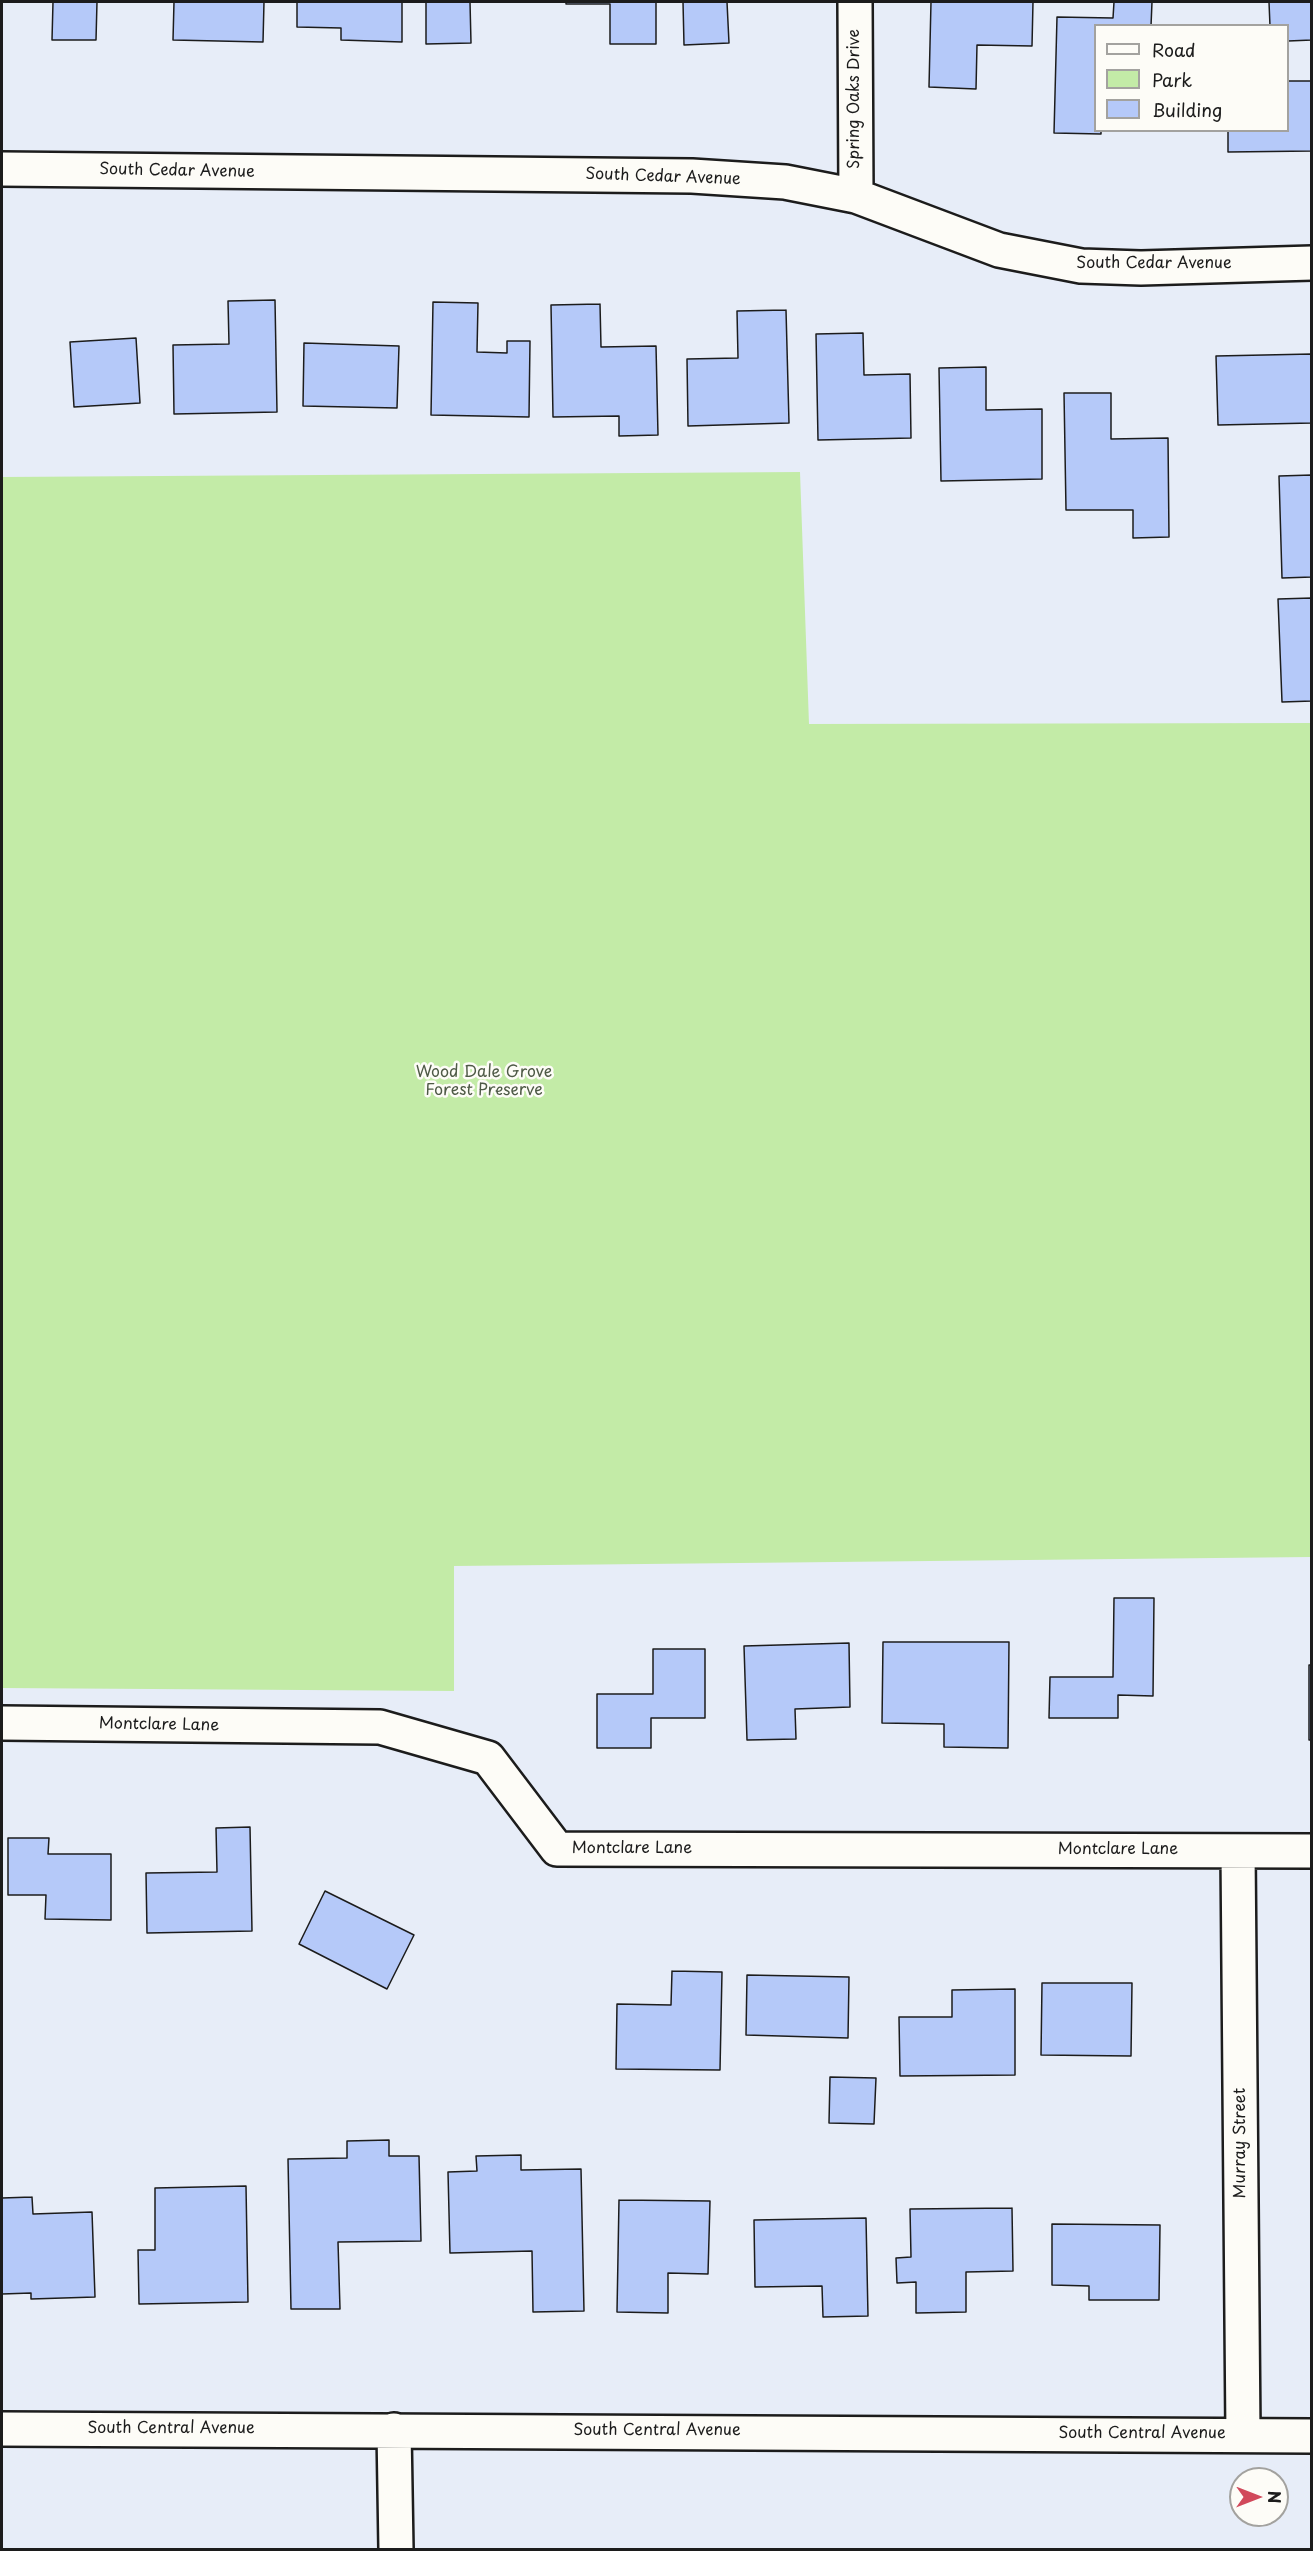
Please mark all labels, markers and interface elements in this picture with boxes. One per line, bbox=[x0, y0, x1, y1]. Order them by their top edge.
legend bbox=[1094, 24, 1289, 132]
street label: Spring Oaks Drive bbox=[845, 29, 865, 169]
text: Road bbox=[1152, 36, 1196, 63]
text: Park bbox=[1152, 66, 1192, 93]
text: Building bbox=[1152, 96, 1222, 123]
street label: South Cedar Avenue bbox=[99, 160, 255, 182]
street label: South Cedar Avenue bbox=[585, 165, 741, 189]
street label: South Cedar Avenue bbox=[1076, 254, 1232, 274]
park label: Wood Dale Grove Forest Preserve bbox=[416, 1063, 552, 1101]
street label: Montclare Lane bbox=[99, 1714, 219, 1736]
street label: Montclare Lane bbox=[572, 1839, 692, 1859]
street label: Montclare Lane bbox=[1058, 1840, 1178, 1860]
street label: Murray Street bbox=[1231, 2088, 1251, 2198]
street label: South Central Avenue bbox=[87, 2419, 255, 2439]
street label: South Central Avenue bbox=[573, 2421, 741, 2441]
street label: South Central Avenue bbox=[1058, 2424, 1226, 2444]
north arrow bbox=[1229, 2467, 1289, 2527]
text: N bbox=[1263, 2491, 1287, 2503]

